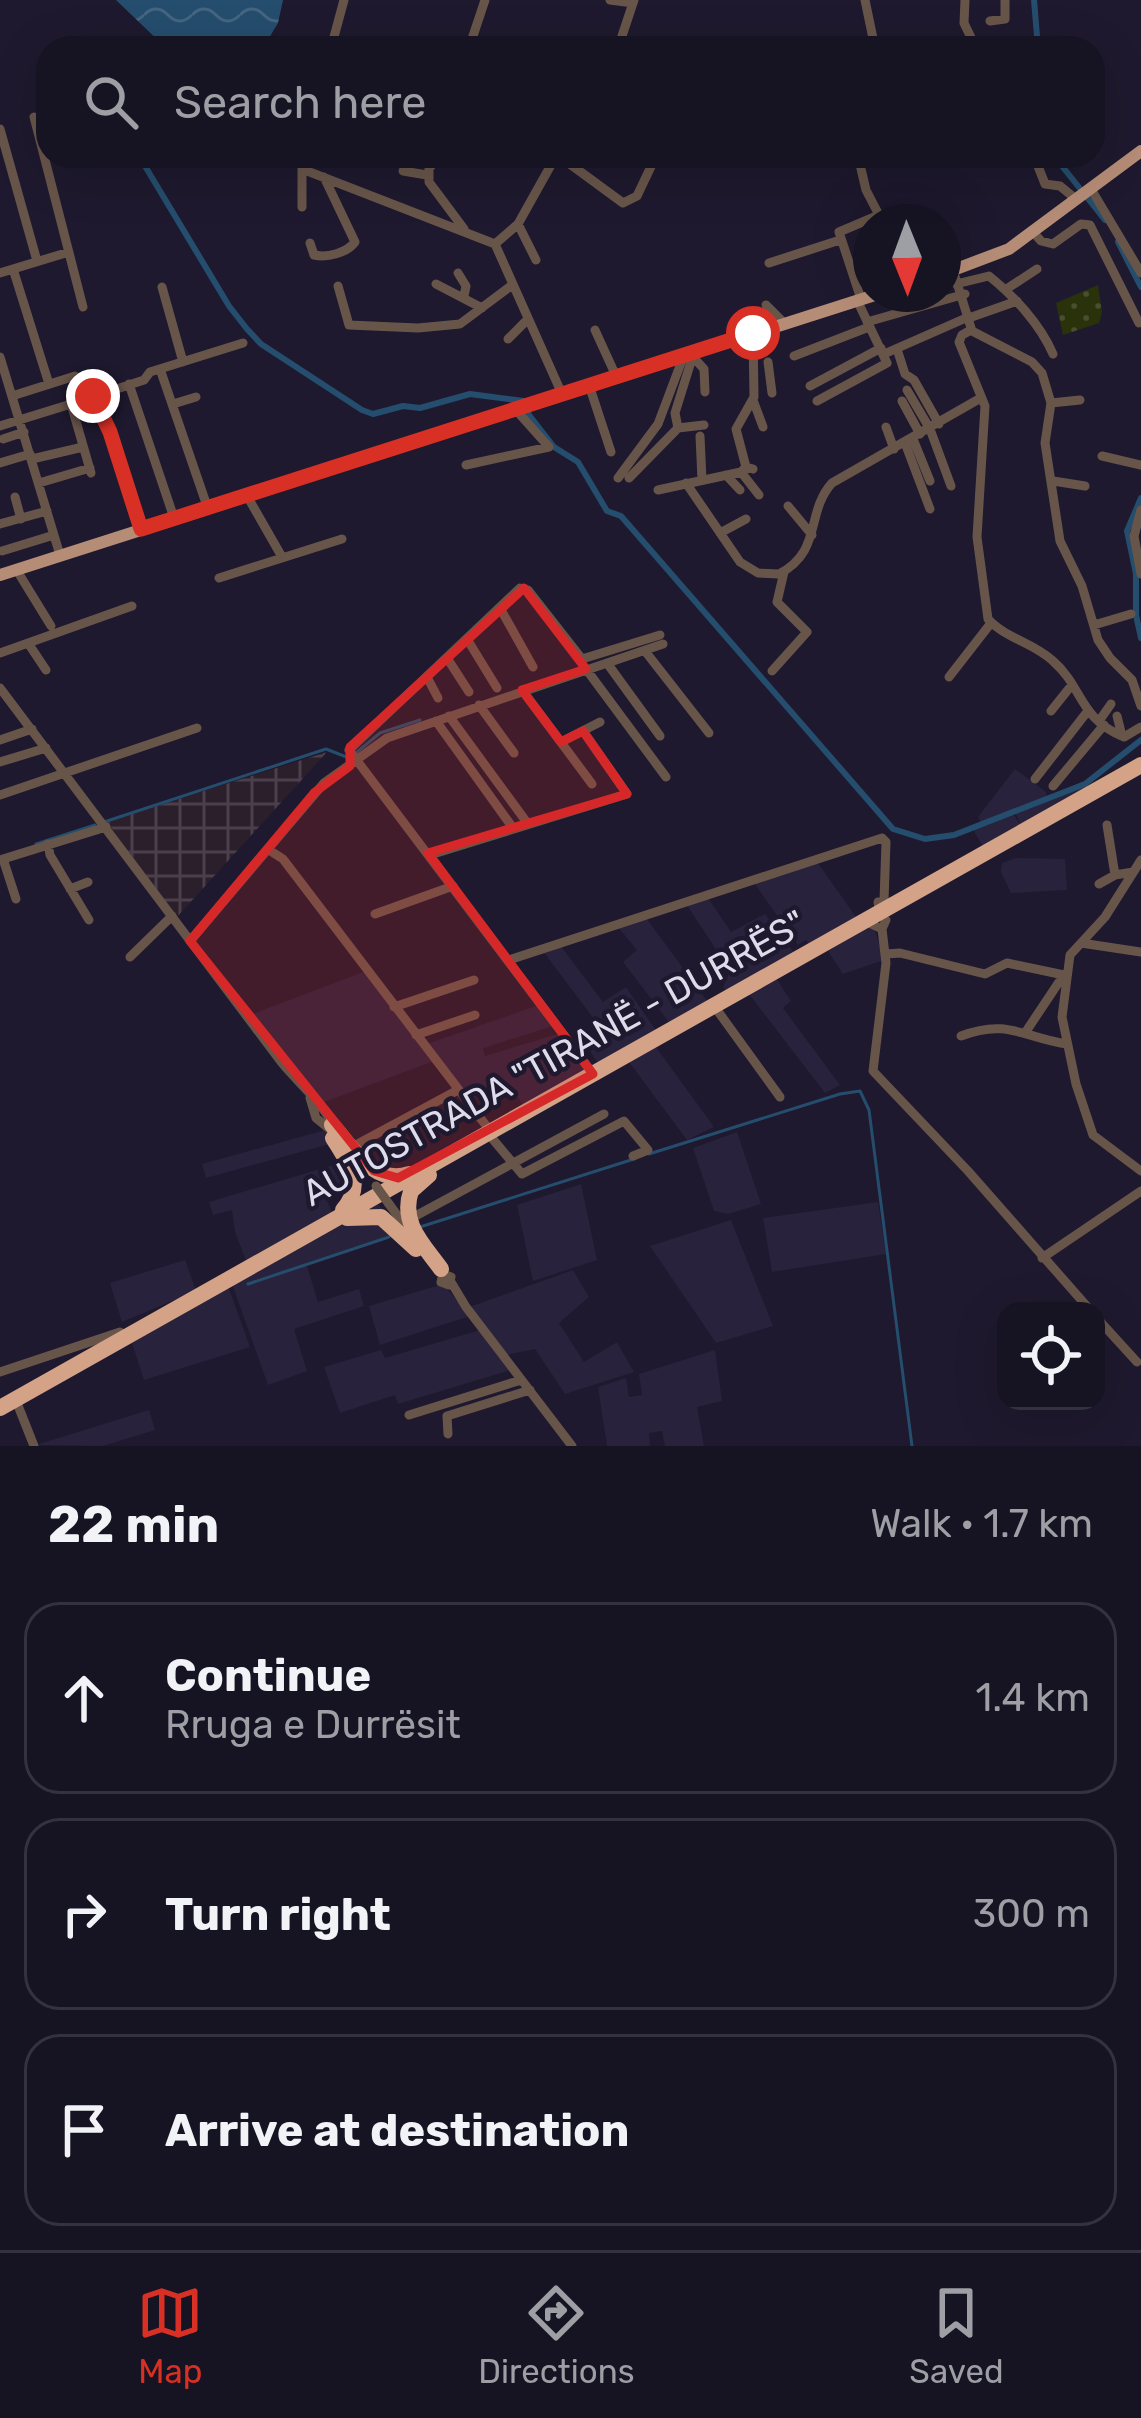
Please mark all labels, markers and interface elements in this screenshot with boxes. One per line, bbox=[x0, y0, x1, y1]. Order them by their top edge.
search box bbox=[36, 36, 1105, 168]
icon: search bbox=[78, 69, 144, 135]
text: Search here bbox=[174, 76, 426, 129]
north arrow bbox=[853, 204, 961, 312]
route start bbox=[726, 306, 780, 360]
route end bbox=[66, 369, 120, 423]
street label: AUTOSTRADA "TIRANË - DURRËS" bbox=[295, 901, 813, 1215]
map controls bbox=[997, 1302, 1105, 1410]
button: locate bbox=[997, 1302, 1105, 1410]
text: 22 min bbox=[48, 1494, 219, 1555]
text: Walk · 1.7 km bbox=[870, 1501, 1093, 1547]
text: Continue bbox=[165, 1649, 371, 1702]
icon: ahead bbox=[51, 1665, 117, 1731]
text: 1.4 km bbox=[976, 1675, 1090, 1721]
text: Rruga e Durrësit bbox=[165, 1702, 461, 1748]
icon: right bbox=[51, 1881, 117, 1947]
text: Turn right bbox=[165, 1888, 391, 1941]
text: 300 m bbox=[973, 1891, 1090, 1937]
icon: arrive bbox=[51, 2097, 117, 2163]
text: Arrive at destination bbox=[165, 2104, 630, 2157]
tab: Map bbox=[137, 2280, 203, 2391]
tab: Directions bbox=[478, 2280, 635, 2391]
tab: Saved bbox=[909, 2280, 1004, 2391]

